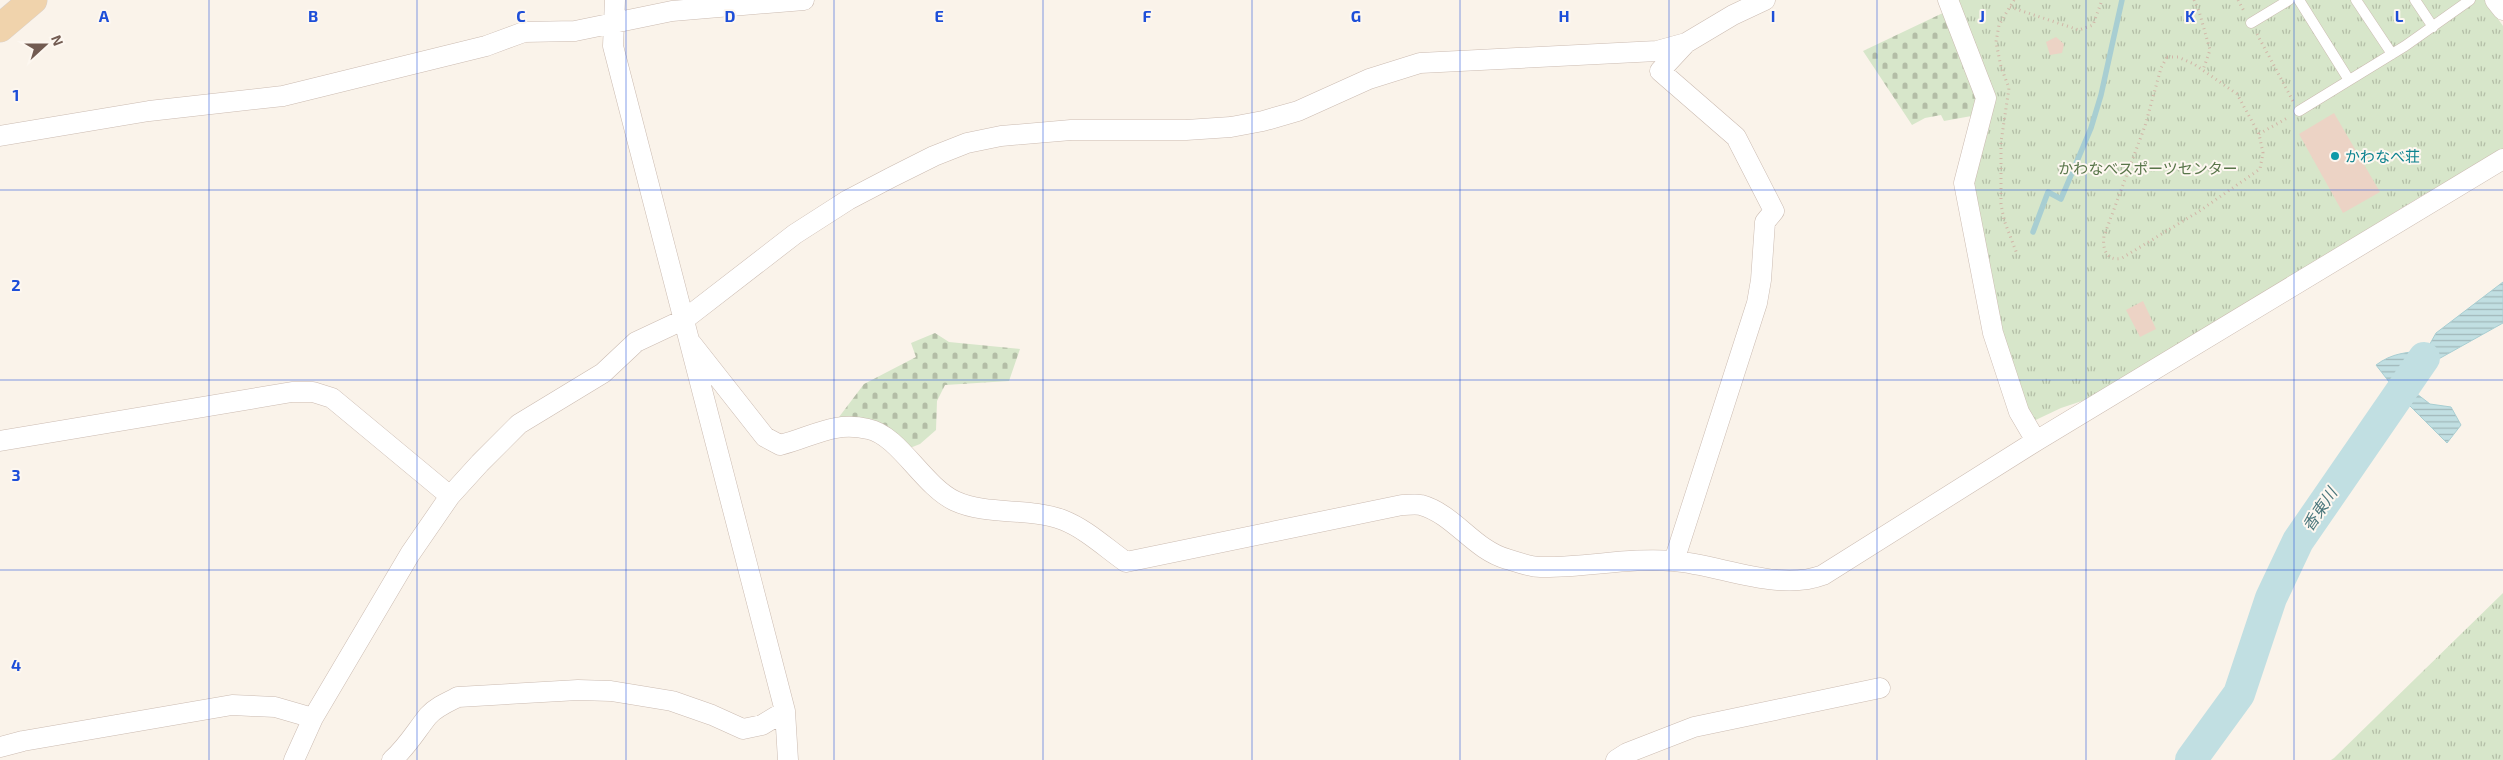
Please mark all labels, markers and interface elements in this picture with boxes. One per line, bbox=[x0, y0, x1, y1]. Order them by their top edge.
text: A bbox=[99, 6, 110, 25]
text: B bbox=[308, 6, 318, 25]
text: C bbox=[516, 6, 526, 25]
text: D bbox=[725, 6, 736, 25]
text: E bbox=[934, 6, 944, 25]
text: F bbox=[1143, 6, 1152, 25]
text: G bbox=[1351, 6, 1361, 25]
text: H bbox=[1558, 6, 1570, 25]
text: I bbox=[1771, 6, 1775, 25]
text: J bbox=[1979, 6, 1985, 25]
text: K bbox=[2185, 6, 2196, 25]
text: L bbox=[2395, 6, 2404, 25]
north arrow bbox=[20, 20, 70, 70]
text: N bbox=[48, 32, 67, 48]
text: 1 bbox=[13, 85, 19, 104]
place label: かわなべ荘 bbox=[2345, 147, 2420, 165]
marker: かわなべ荘 bbox=[2329, 150, 2341, 162]
park label: かわなべスポーツセンター bbox=[2058, 159, 2238, 177]
text: 2 bbox=[11, 275, 21, 294]
text: 3 bbox=[11, 465, 21, 484]
water label: 香東川 bbox=[2298, 482, 2341, 534]
text: 4 bbox=[11, 655, 21, 674]

